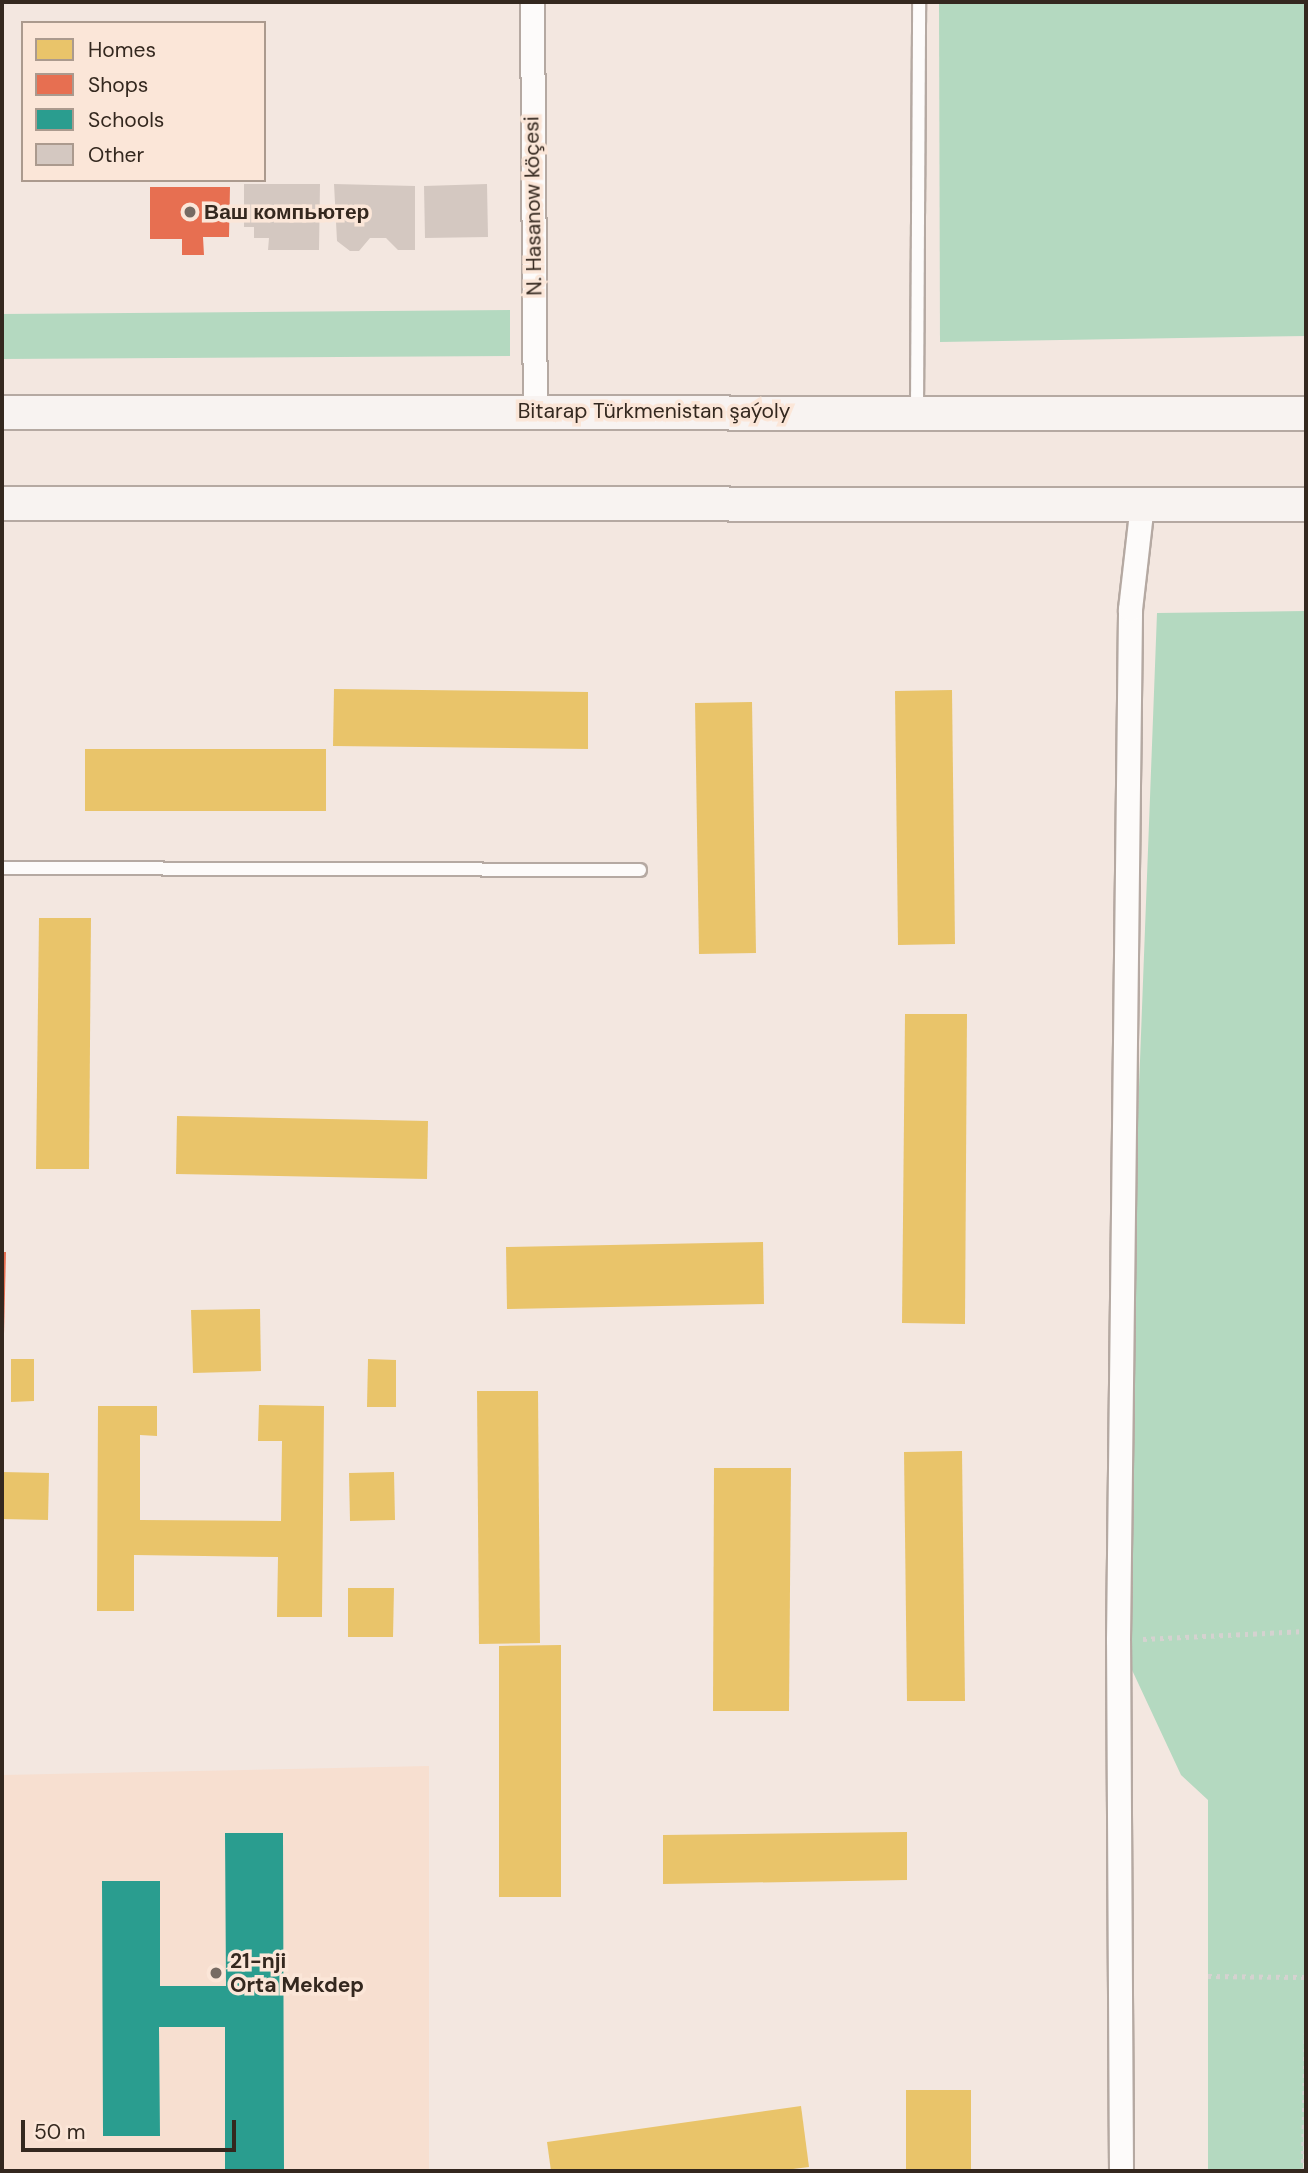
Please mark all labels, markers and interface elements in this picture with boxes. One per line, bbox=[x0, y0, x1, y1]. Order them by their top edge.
legend bbox=[21, 21, 266, 182]
text: Homes bbox=[88, 36, 156, 64]
text: Shops bbox=[88, 71, 148, 99]
text: Schools bbox=[88, 106, 164, 134]
street label: N. Hasanow köçesi bbox=[519, 116, 547, 296]
text: Other bbox=[88, 141, 144, 169]
place label: Ваш компьютер bbox=[204, 199, 369, 225]
marker: Ваш компьютер bbox=[182, 204, 198, 220]
street label: Bitarap Türkmenistan şaýoly bbox=[518, 398, 790, 424]
place label: 21-nji Orta Mekdep bbox=[230, 1948, 364, 1998]
marker: 21-nji Orta Mekdep bbox=[208, 1965, 224, 1981]
scale bar bbox=[24, 2106, 240, 2150]
text: 50 m bbox=[34, 2118, 85, 2146]

